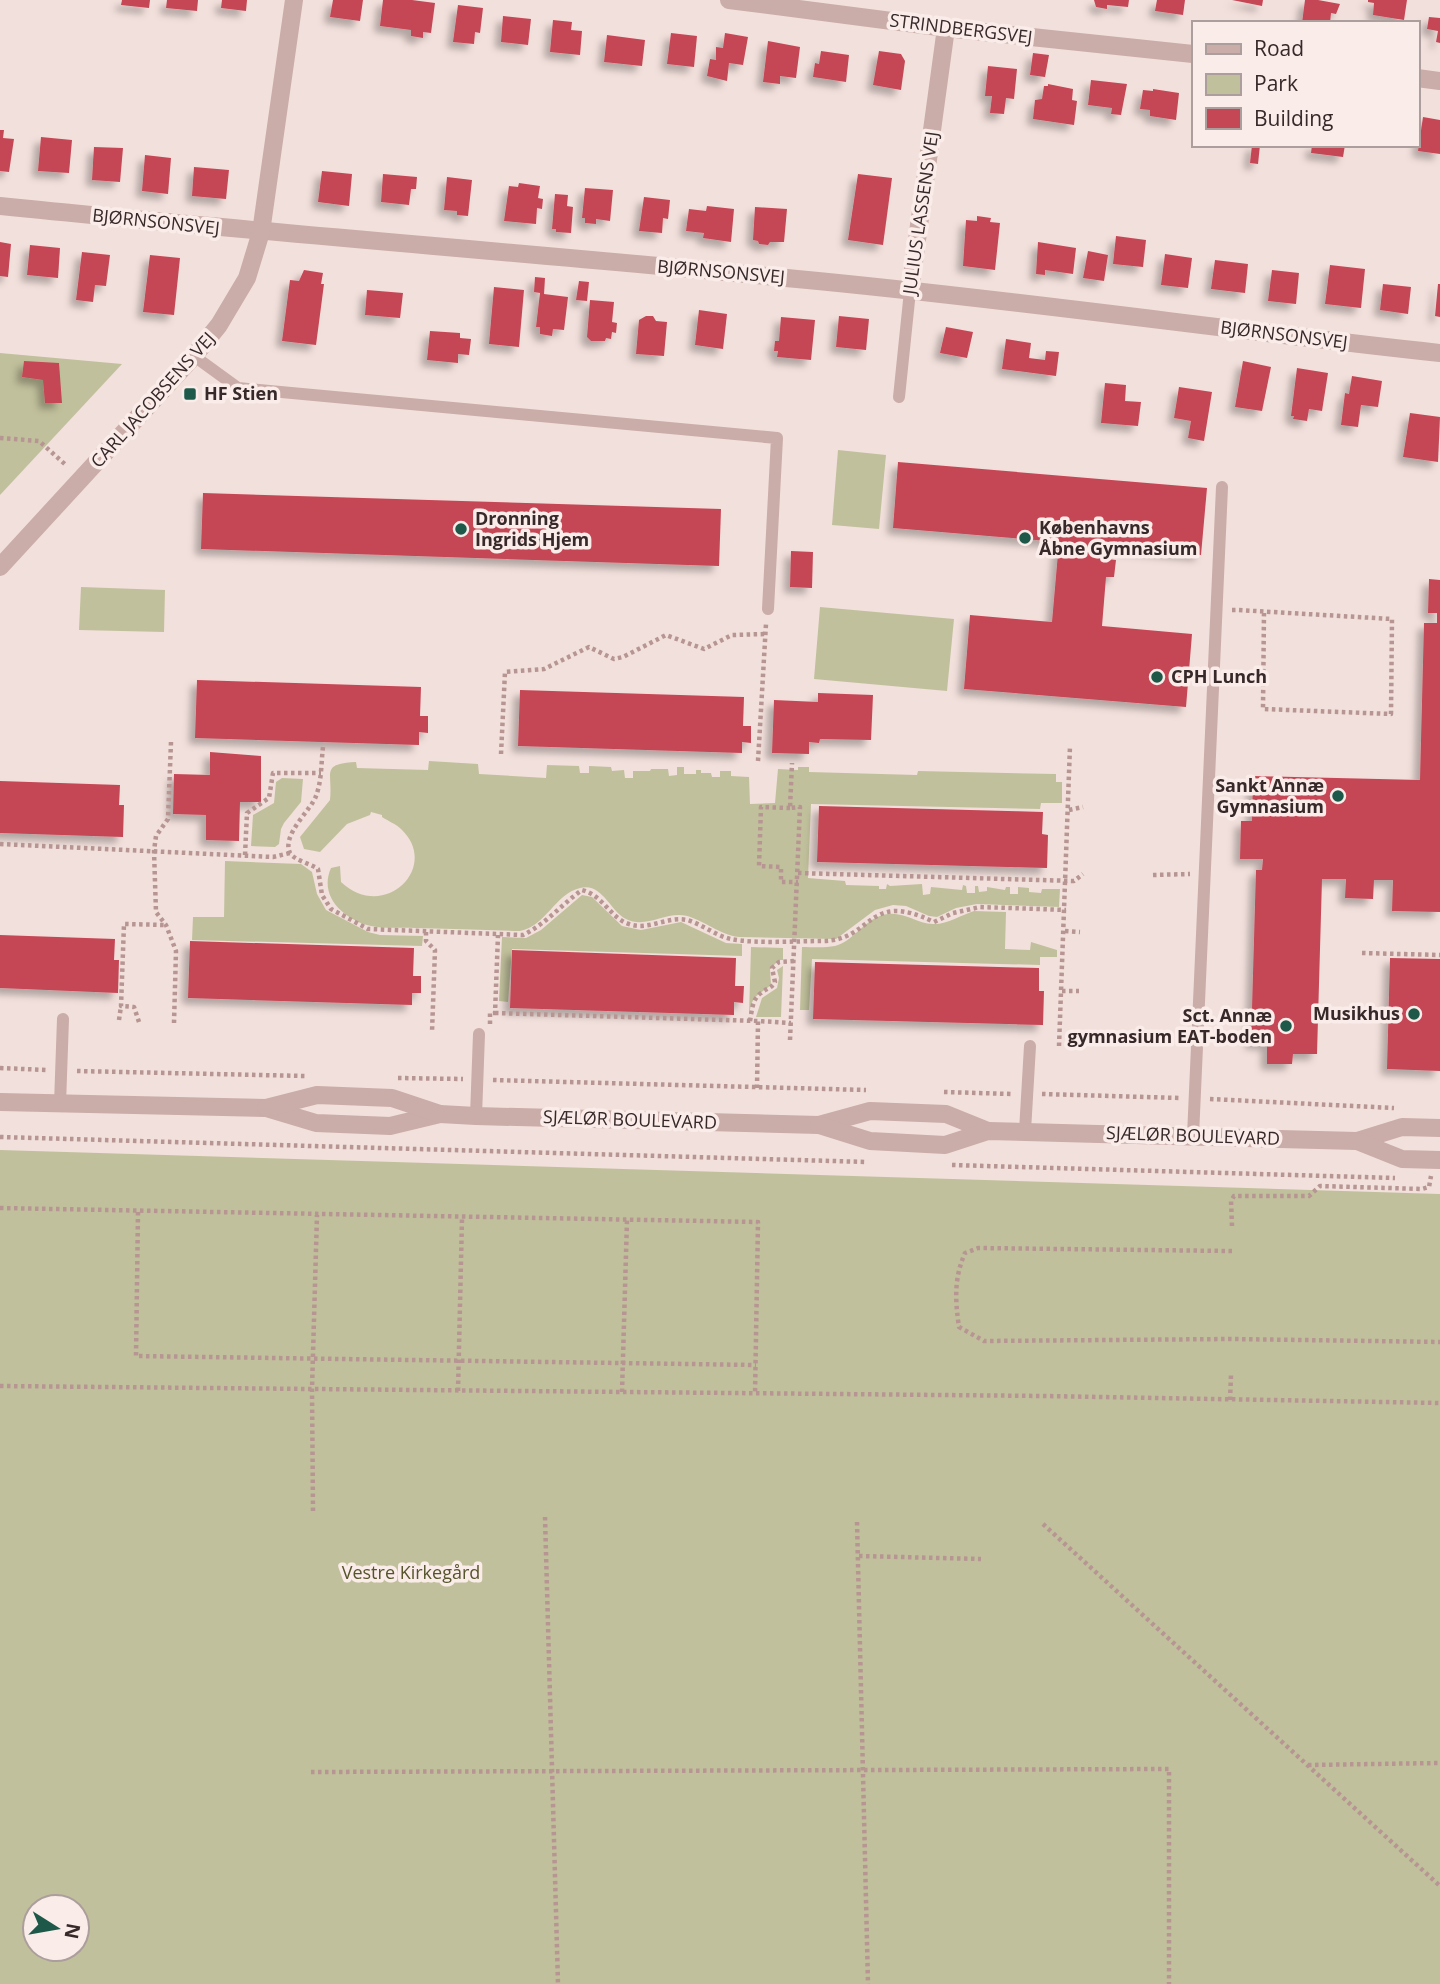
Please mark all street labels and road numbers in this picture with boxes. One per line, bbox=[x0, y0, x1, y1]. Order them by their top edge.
street label: STRINDBERGSVEJ bbox=[888, 7, 1034, 49]
street label: JULIUS LASSENS VEJ bbox=[896, 130, 943, 298]
street label: BJØRNSONSVEJ bbox=[91, 202, 221, 240]
street label: BJØRNSONSVEJ bbox=[656, 253, 786, 289]
street label: BJØRNSONSVEJ bbox=[1219, 314, 1349, 354]
street label: CARL JACOBSENS VEJ bbox=[85, 326, 220, 472]
street label: SJÆLØR BOULEVARD bbox=[543, 1104, 717, 1134]
street label: SJÆLØR BOULEVARD bbox=[1106, 1120, 1280, 1150]

